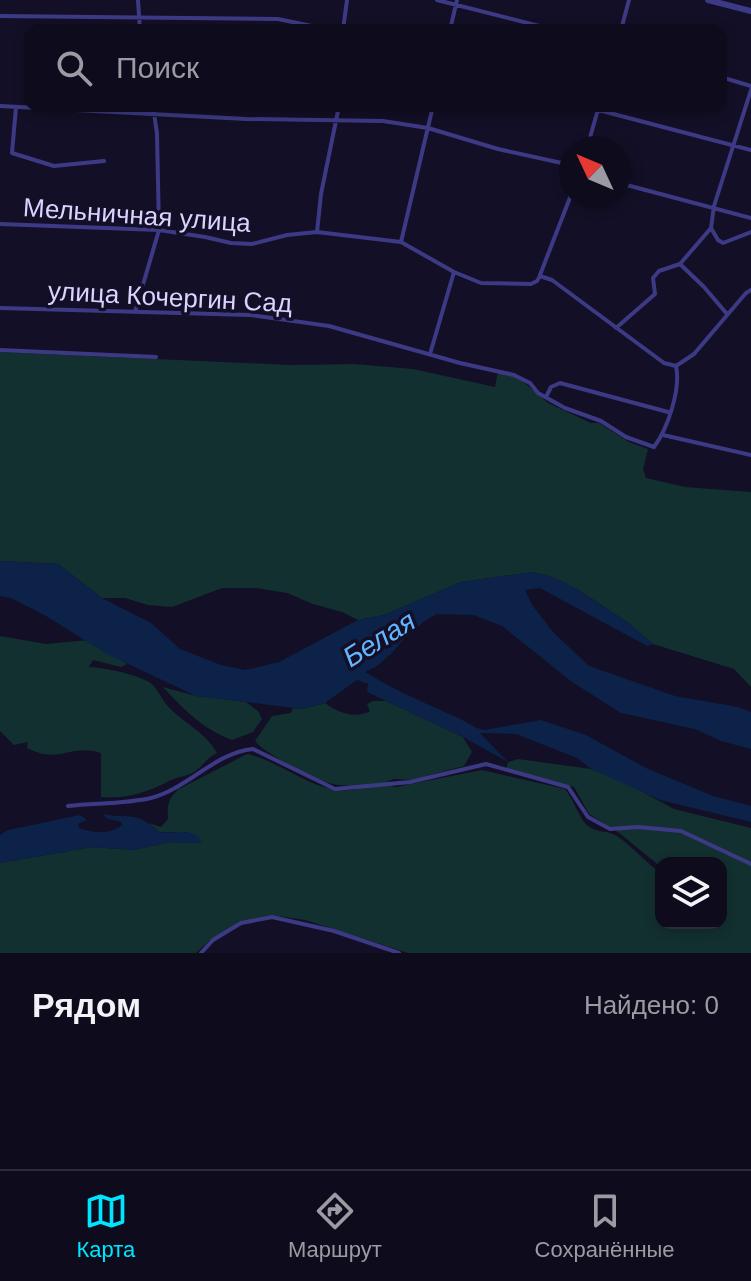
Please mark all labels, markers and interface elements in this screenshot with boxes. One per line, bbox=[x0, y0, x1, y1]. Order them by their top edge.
search box bbox=[24, 24, 727, 112]
icon: search bbox=[52, 46, 96, 90]
text: Поиск bbox=[116, 51, 199, 84]
north arrow bbox=[559, 136, 631, 208]
street label: Мельничная улица bbox=[22, 192, 252, 238]
street label: улица Кочергин Сад bbox=[47, 276, 293, 318]
water label: Белая bbox=[337, 605, 421, 673]
map controls bbox=[655, 857, 727, 929]
button: layers bbox=[655, 857, 727, 929]
text: Рядом bbox=[32, 986, 141, 1024]
text: Найдено: 0 bbox=[584, 990, 719, 1020]
tab: Карта bbox=[76, 1189, 135, 1263]
tab: Маршрут bbox=[288, 1189, 382, 1263]
tab: Сохранённые bbox=[535, 1189, 675, 1263]

